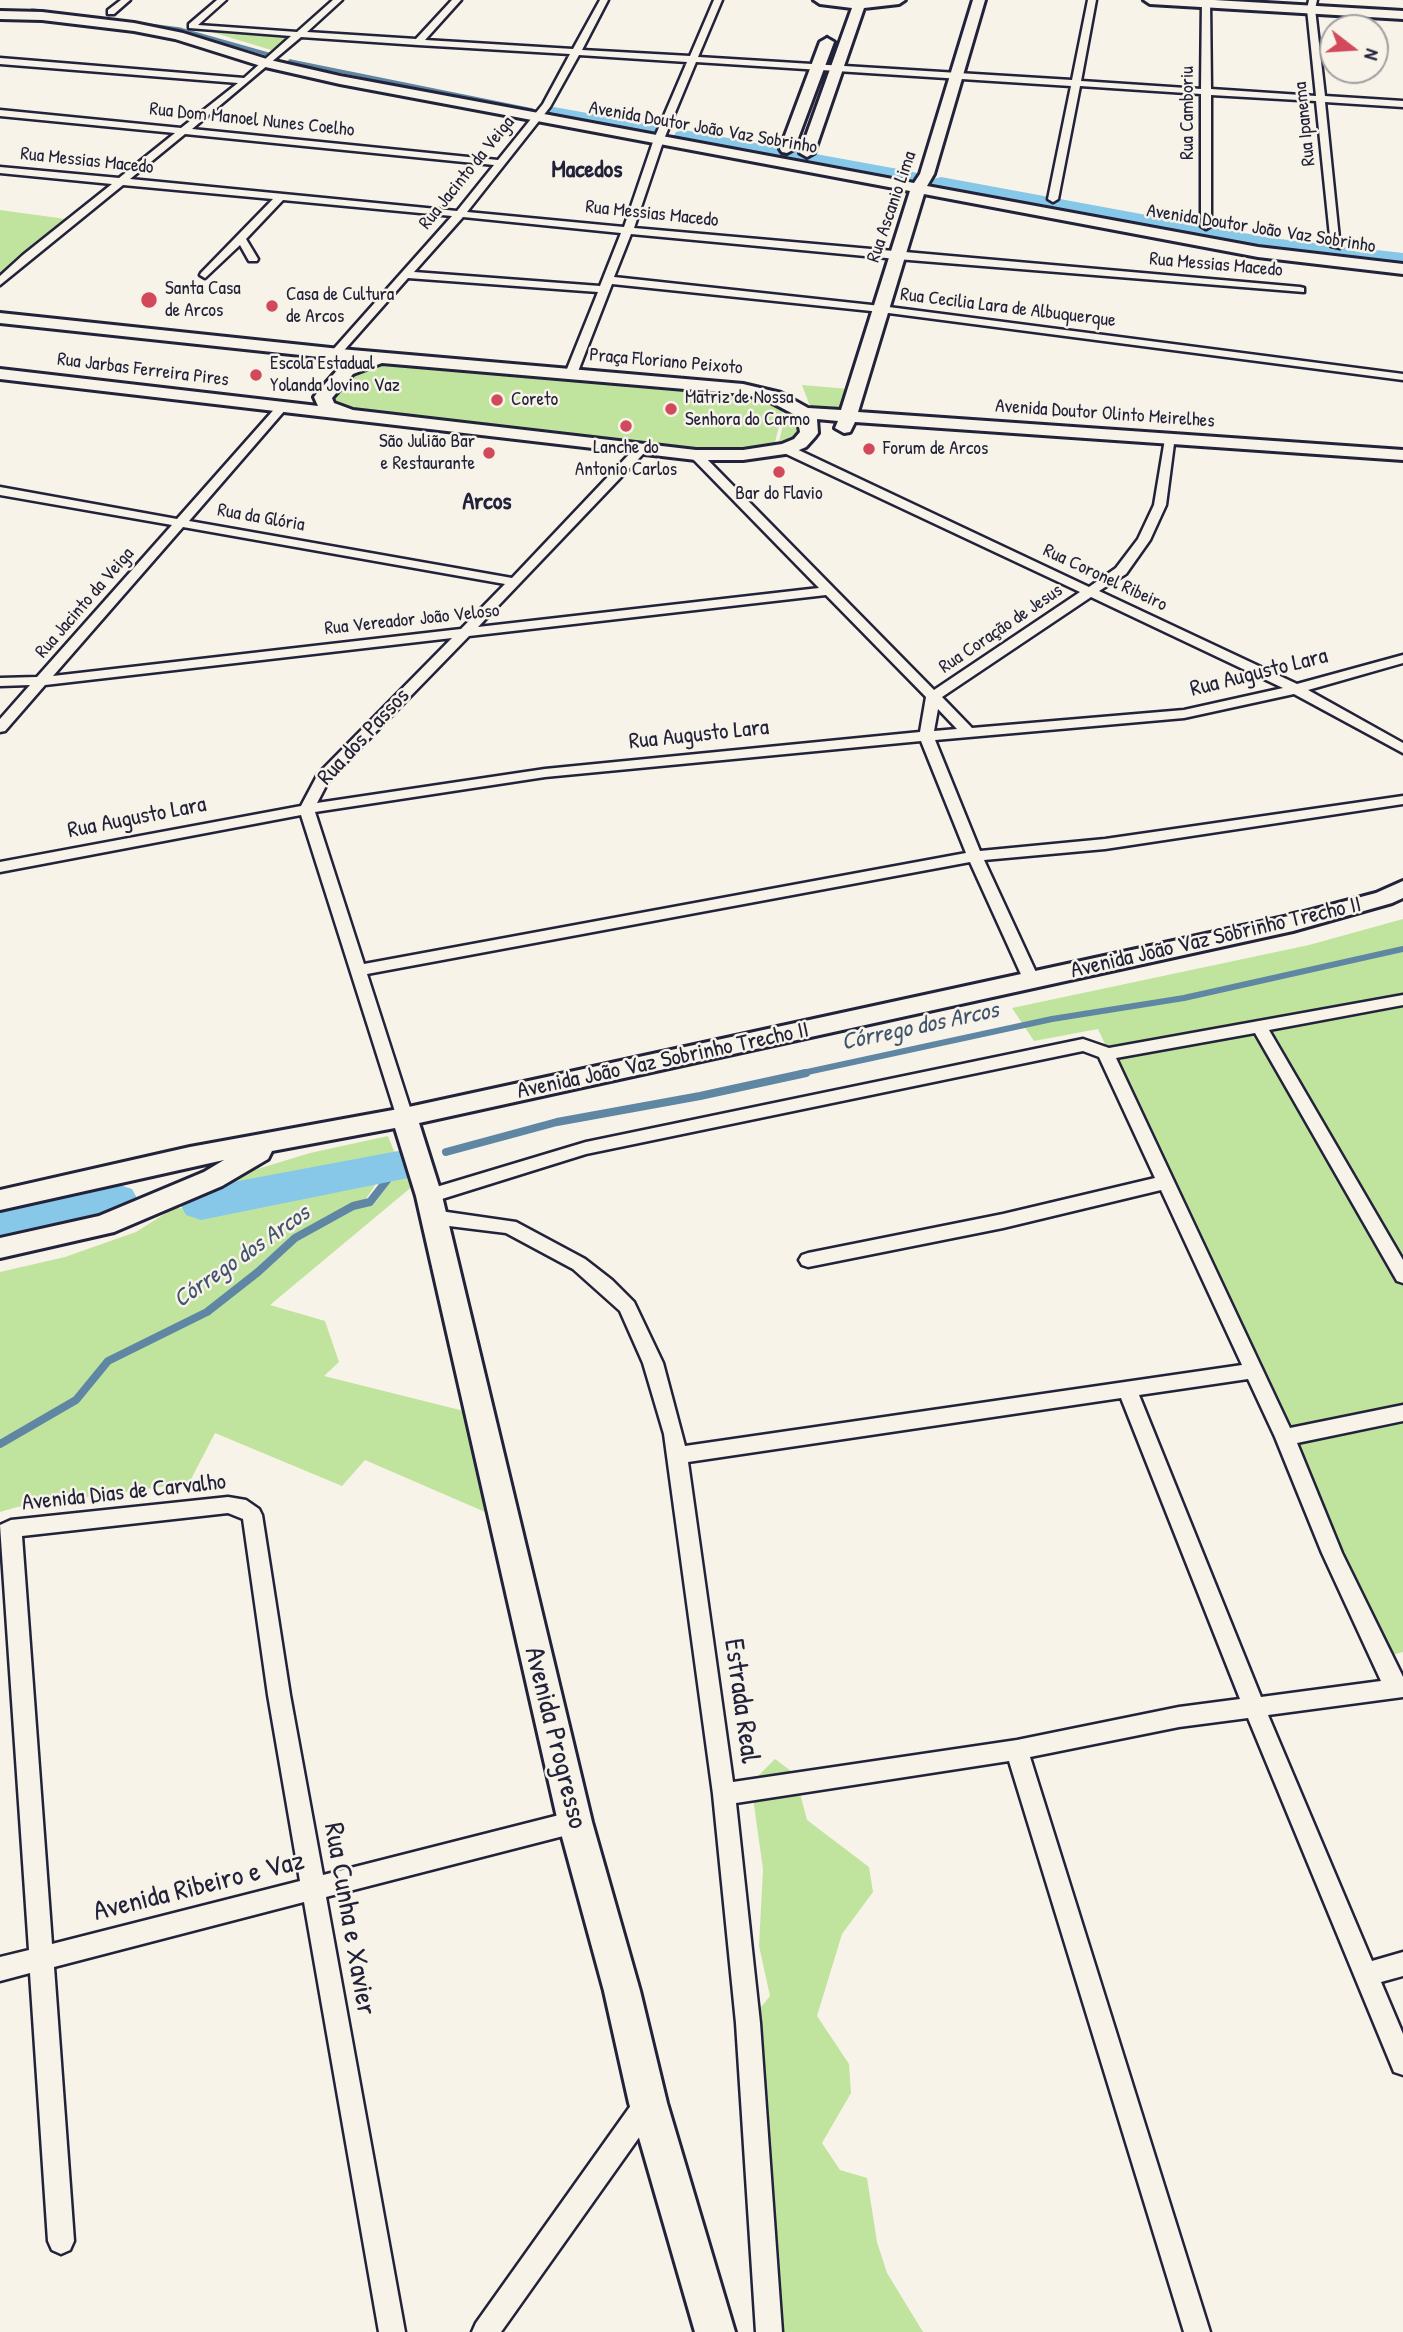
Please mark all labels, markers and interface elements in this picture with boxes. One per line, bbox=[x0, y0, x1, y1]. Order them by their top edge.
north arrow bbox=[1319, 14, 1389, 84]
text: N bbox=[1358, 46, 1386, 63]
street label: Rua Camboriu bbox=[1177, 66, 1199, 160]
street label: Rua Ipanema bbox=[1289, 81, 1321, 167]
street label: Avenida Doutor João Vaz Sobrinho bbox=[587, 97, 819, 159]
street label: Rua Dom Manoel Nunes Coelho bbox=[148, 98, 356, 142]
street label: Rua Jacinto da Veiga bbox=[414, 112, 520, 234]
street label: Rua Messias Macedo bbox=[19, 143, 155, 179]
street label: Rua Ascanio Lima bbox=[862, 148, 922, 266]
district label: Macedos bbox=[552, 157, 622, 185]
street label: Rua Messias Macedo bbox=[584, 196, 720, 232]
street label: Avenida Doutor João Vaz Sobrinho bbox=[1145, 200, 1377, 258]
street label: Rua Messias Macedo bbox=[1148, 248, 1284, 282]
place label: Santa Casa de Arcos bbox=[165, 278, 241, 322]
street label: Rua Cecilia Lara de Albuquerque bbox=[899, 283, 1117, 333]
place label: Casa de Cultura de Arcos bbox=[286, 284, 394, 328]
marker: Santa Casa de Arcos bbox=[139, 290, 159, 310]
marker: Casa de Cultura de Arcos bbox=[264, 298, 280, 314]
street label: Praça Floriano Peixoto bbox=[588, 344, 744, 380]
street label: Rua Jarbas Ferreira Pires bbox=[56, 348, 230, 392]
place label: Escola Estadual Yolanda Jovino Vaz bbox=[270, 353, 400, 397]
marker: Escola Estadual Yolanda Jovino Vaz bbox=[248, 367, 264, 383]
place label: Matriz de Nossa Senhora do Carmo bbox=[685, 387, 810, 431]
place label: Coreto bbox=[511, 389, 558, 411]
marker: Coreto bbox=[489, 392, 505, 408]
street label: Avenida Doutor Olinto Meirelhes bbox=[995, 395, 1215, 433]
marker: Matriz de Nossa Senhora do Carmo bbox=[663, 401, 679, 417]
marker: Lanche do Antonio Carlos bbox=[618, 418, 634, 434]
place label: São Julião Bar e Restaurante bbox=[379, 431, 475, 475]
place label: Lanche do Antonio Carlos bbox=[575, 437, 677, 481]
place label: Forum de Arcos bbox=[883, 438, 988, 460]
marker: Forum de Arcos bbox=[861, 441, 877, 457]
marker: São Julião Bar e Restaurante bbox=[481, 445, 497, 461]
marker: Bar do Flavio bbox=[771, 464, 787, 480]
place label: Bar do Flavio bbox=[735, 483, 823, 505]
district label: Arcos bbox=[462, 489, 512, 517]
street label: Rua da Glória bbox=[216, 499, 306, 537]
street label: Rua Coronel Ribeiro bbox=[1039, 539, 1171, 617]
street label: Rua Jacinto da Veiga bbox=[31, 543, 139, 663]
street label: Rua Coração de Jesus bbox=[935, 579, 1067, 679]
street label: Rua Vereador João Veloso bbox=[324, 599, 500, 641]
street label: Rua Augusto Lara bbox=[1187, 643, 1331, 703]
street label: Rua dos Passos bbox=[312, 683, 416, 791]
street label: Rua Augusto Lara bbox=[628, 714, 770, 756]
street label: Rua Augusto Lara bbox=[65, 791, 209, 845]
street label: Avenida João Vaz Sobrinho Trecho II bbox=[1068, 891, 1364, 985]
water label: Córrego dos Arcos bbox=[839, 996, 1001, 1058]
street label: Avenida João Vaz Sobrinho Trecho II bbox=[515, 1017, 811, 1105]
water label: Córrego dos Arcos bbox=[168, 1199, 316, 1315]
street label: Avenida Dias de Carvalho bbox=[21, 1469, 227, 1517]
street label: Estrada Real bbox=[716, 1637, 766, 1765]
street label: Avenida Progresso bbox=[516, 1644, 594, 1832]
street label: Rua Cunha e Xavier bbox=[316, 1820, 382, 2018]
street label: Avenida Ribeiro e Vaz bbox=[90, 1845, 308, 1929]

